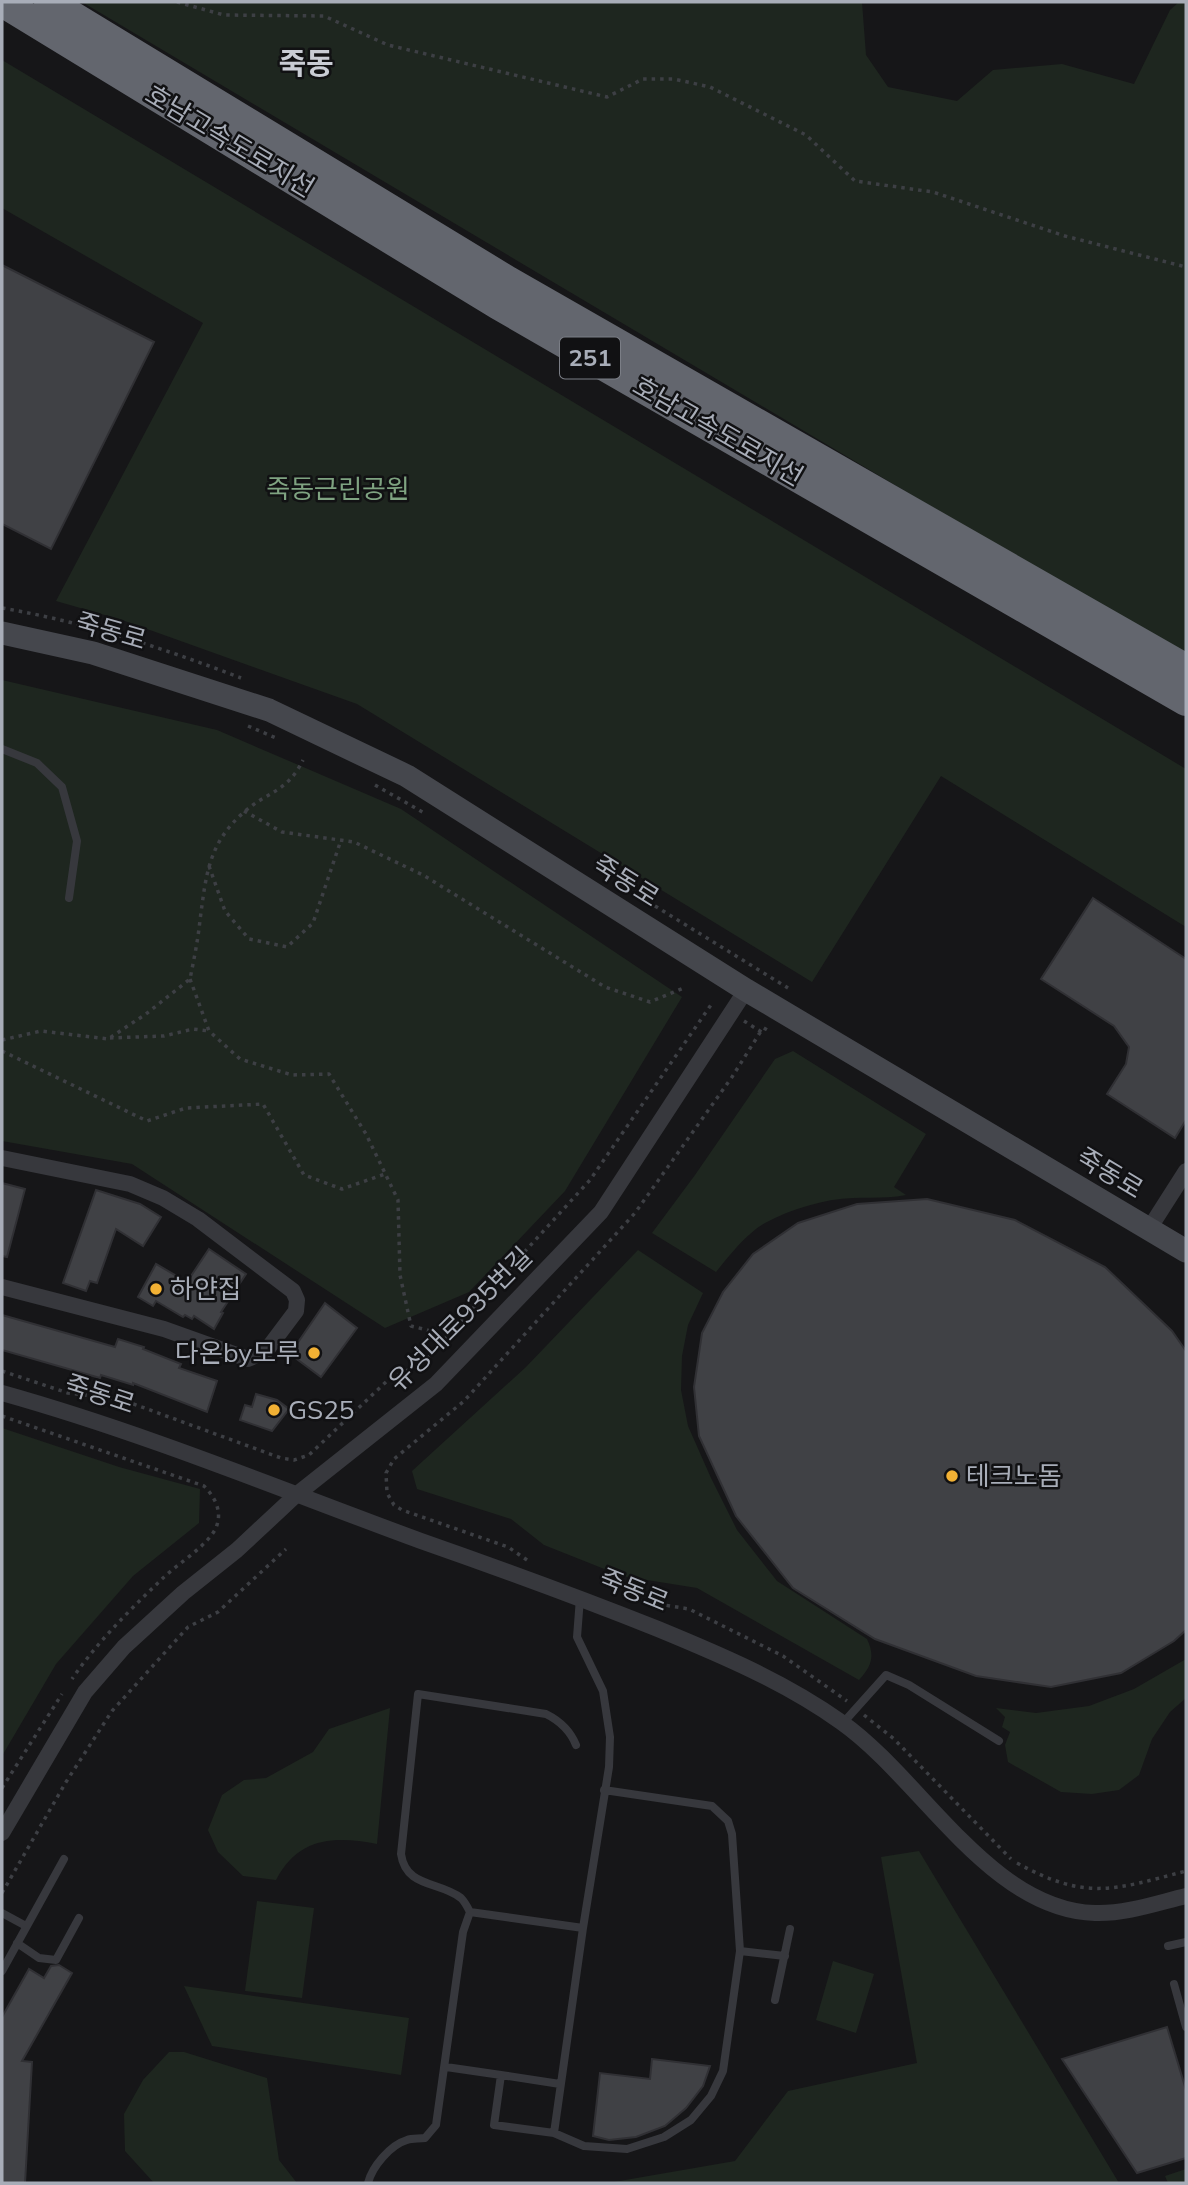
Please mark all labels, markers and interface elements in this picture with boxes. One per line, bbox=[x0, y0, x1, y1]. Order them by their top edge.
district label: 죽동 bbox=[278, 44, 334, 82]
street label: 호남고속도로지선 bbox=[140, 77, 321, 204]
road number: 251 bbox=[560, 338, 620, 379]
street label: 호남고속도로지선 bbox=[627, 368, 809, 493]
park label: 죽동근린공원 bbox=[266, 472, 410, 505]
street label: 죽동로 bbox=[72, 605, 150, 656]
street label: 죽동로 bbox=[587, 848, 665, 914]
street label: 죽동로 bbox=[1071, 1140, 1150, 1205]
street label: 유성대로935번길 bbox=[381, 1240, 539, 1398]
place label: 하얀집 bbox=[170, 1272, 242, 1305]
marker: 하얀집 bbox=[148, 1281, 164, 1297]
place label: 다온by모루 bbox=[175, 1336, 300, 1369]
marker: 다온by모루 bbox=[306, 1345, 322, 1361]
street label: 죽동로 bbox=[61, 1367, 139, 1420]
place label: GS25 bbox=[288, 1393, 354, 1426]
marker: GS25 bbox=[266, 1402, 282, 1418]
place label: 테크노돔 bbox=[966, 1459, 1062, 1492]
marker: 테크노돔 bbox=[944, 1468, 960, 1484]
street label: 죽동로 bbox=[595, 1561, 674, 1618]

